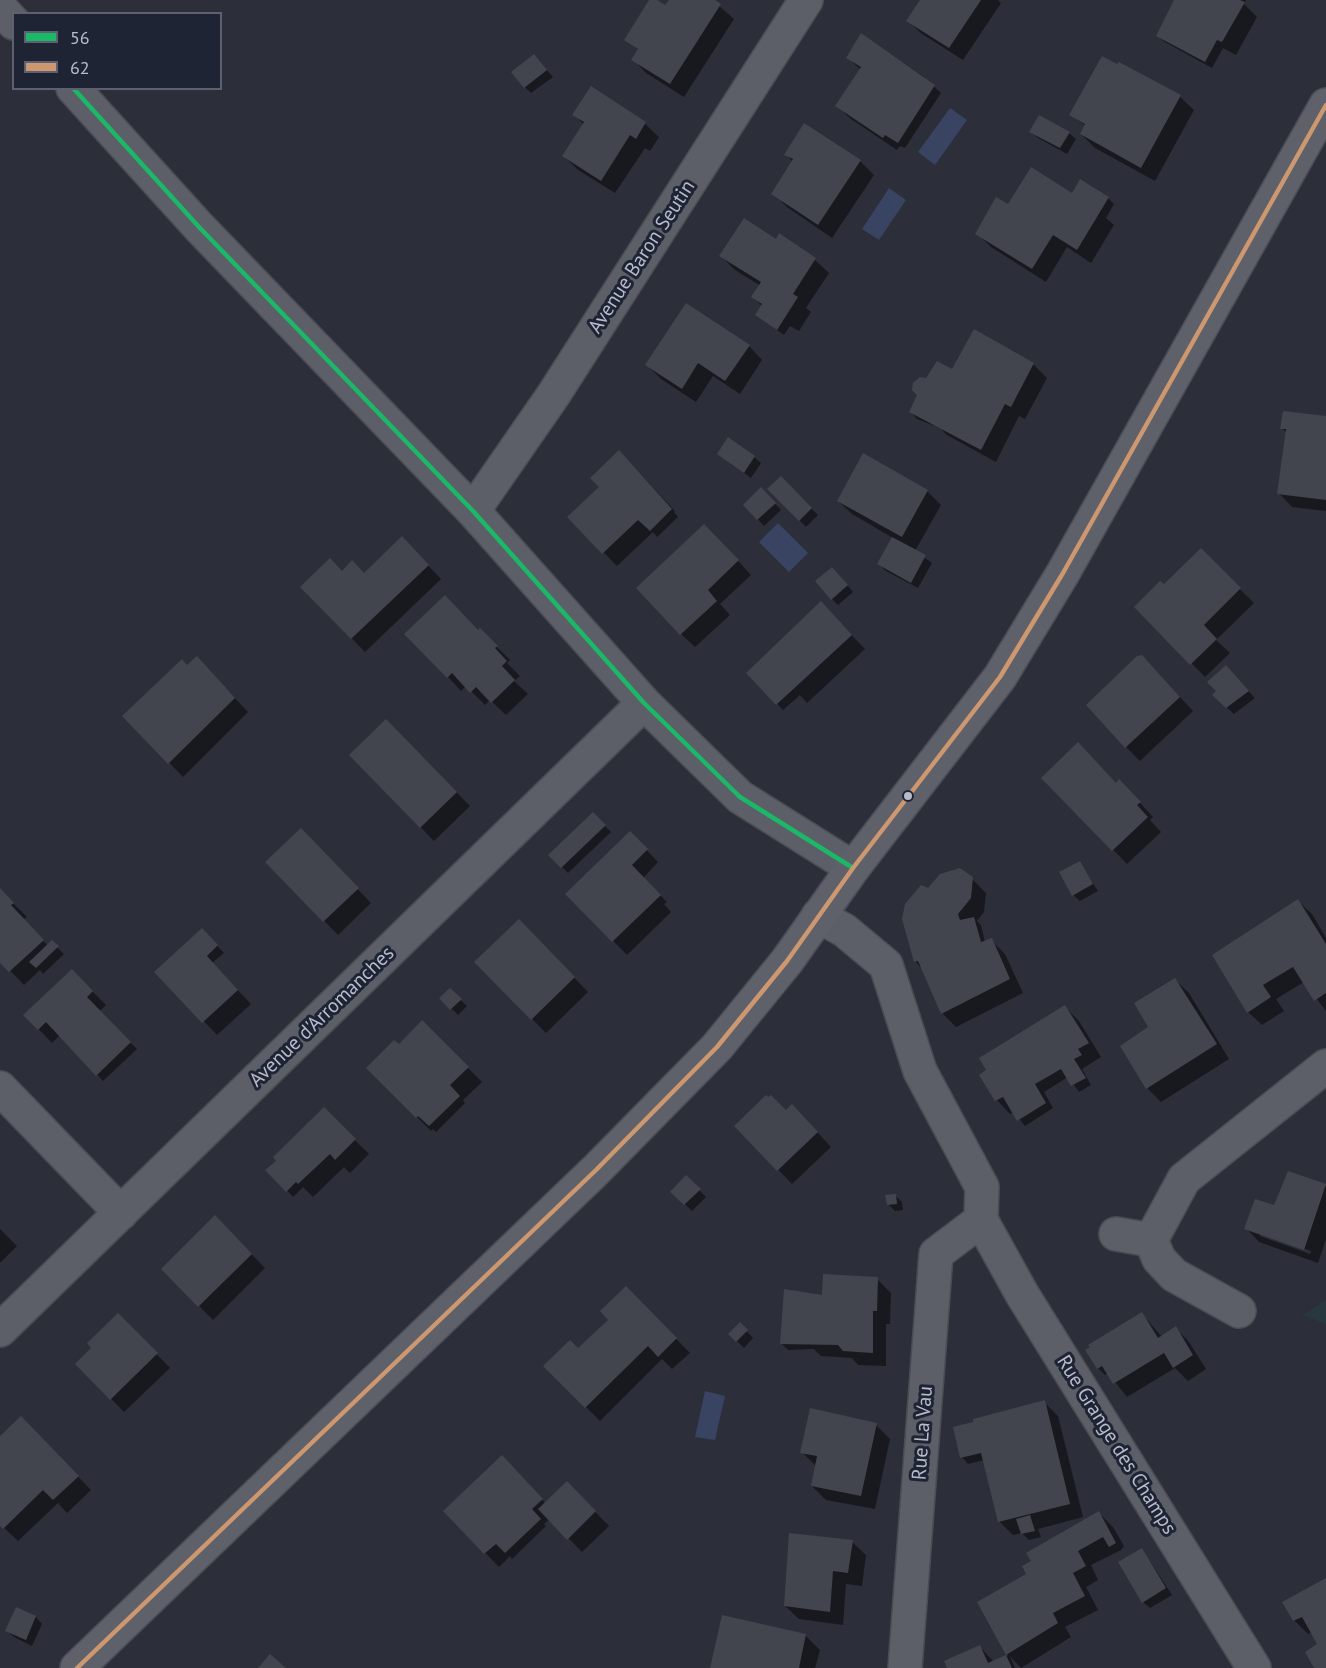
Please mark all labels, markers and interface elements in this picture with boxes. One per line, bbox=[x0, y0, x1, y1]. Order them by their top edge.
legend bbox=[12, 12, 222, 90]
text: 56 bbox=[70, 26, 90, 49]
text: 62 bbox=[70, 56, 90, 79]
street label: Avenue Baron Seutin bbox=[584, 176, 700, 338]
unlabelled marker bbox=[902, 790, 914, 802]
street label: Avenue d'Arromanches bbox=[245, 942, 399, 1092]
street label: Rue Grange des Champs bbox=[1051, 1351, 1181, 1539]
street label: Rue La Vau bbox=[908, 1385, 938, 1481]

